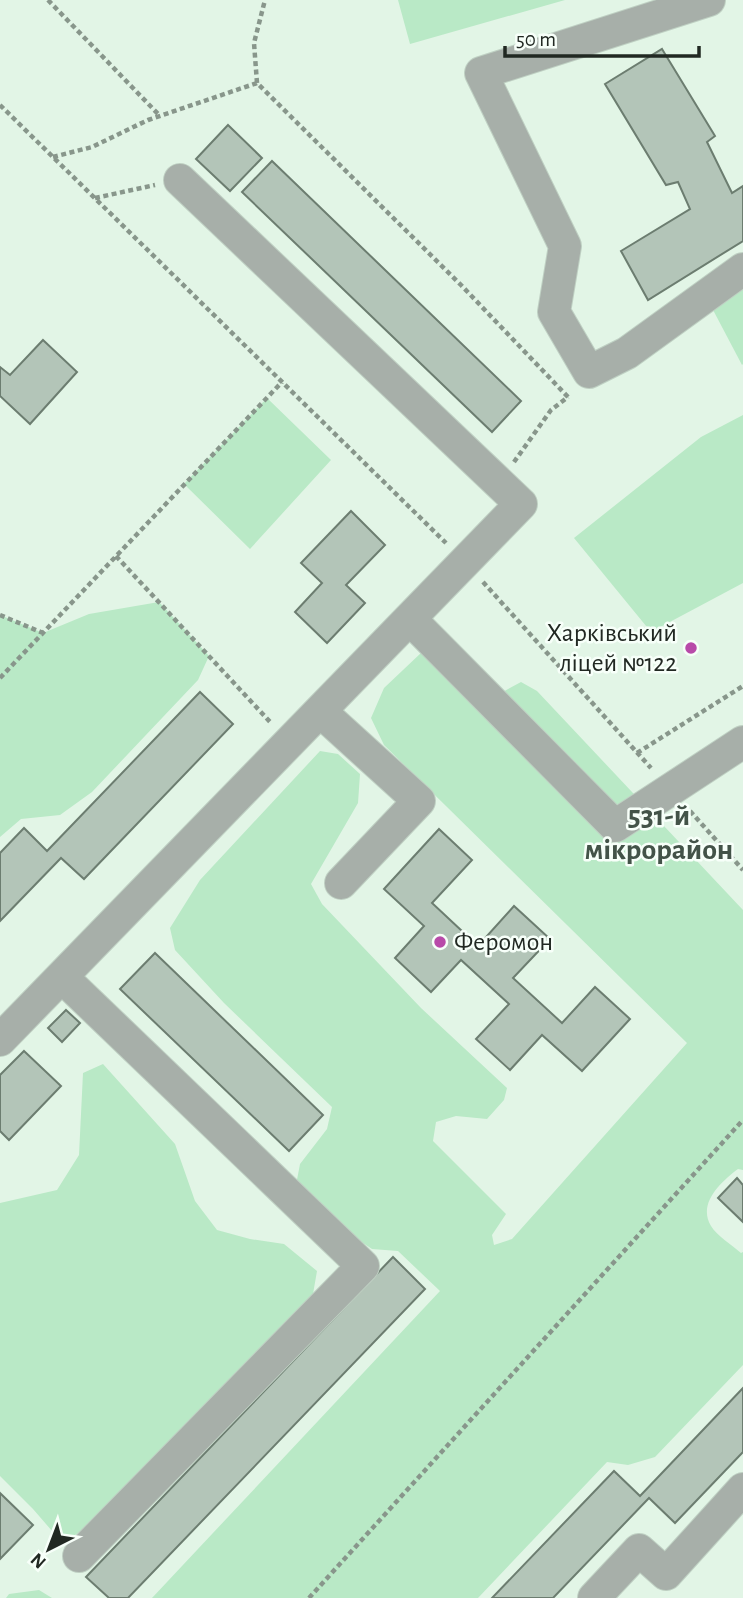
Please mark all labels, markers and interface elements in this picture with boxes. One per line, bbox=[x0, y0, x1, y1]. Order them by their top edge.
scale bar bbox=[505, 14, 699, 58]
text: 50 m bbox=[516, 29, 556, 50]
place label: Харківський ліцей №122 bbox=[547, 620, 677, 676]
marker: Харківський ліцей №122 bbox=[683, 640, 699, 656]
district label: 531-й мікрорайон bbox=[585, 801, 733, 865]
place label: Феромон bbox=[454, 929, 553, 955]
marker: Феромон bbox=[432, 934, 448, 950]
north arrow bbox=[14, 1514, 84, 1584]
text: N bbox=[27, 1549, 50, 1572]

